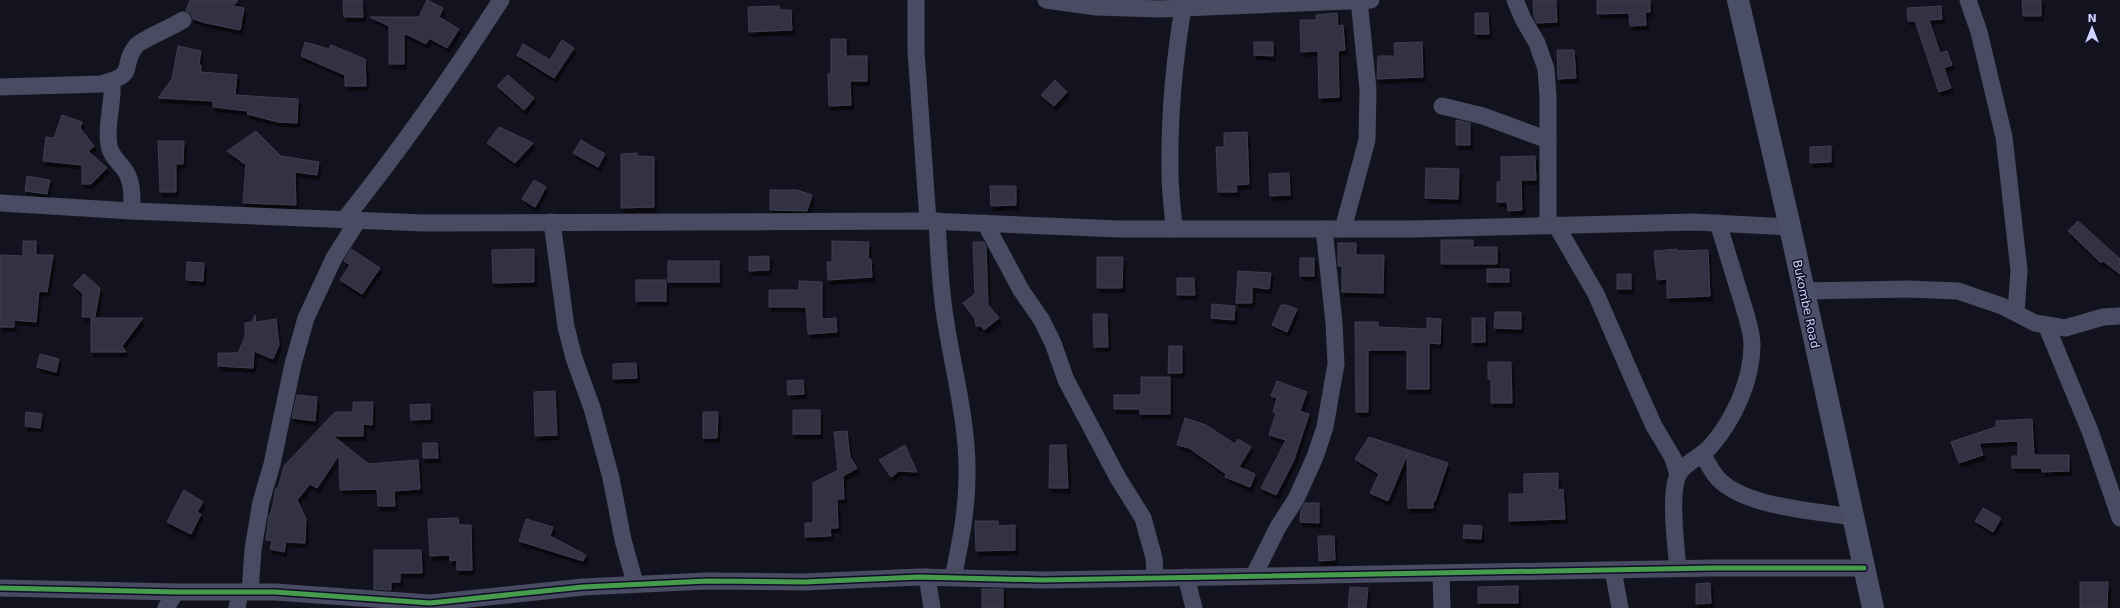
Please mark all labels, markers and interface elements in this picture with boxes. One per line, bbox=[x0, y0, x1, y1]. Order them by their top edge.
north arrow bbox=[2072, 8, 2112, 48]
text: N bbox=[2087, 12, 2097, 25]
street label: Bukombe Road bbox=[1790, 258, 1822, 350]

